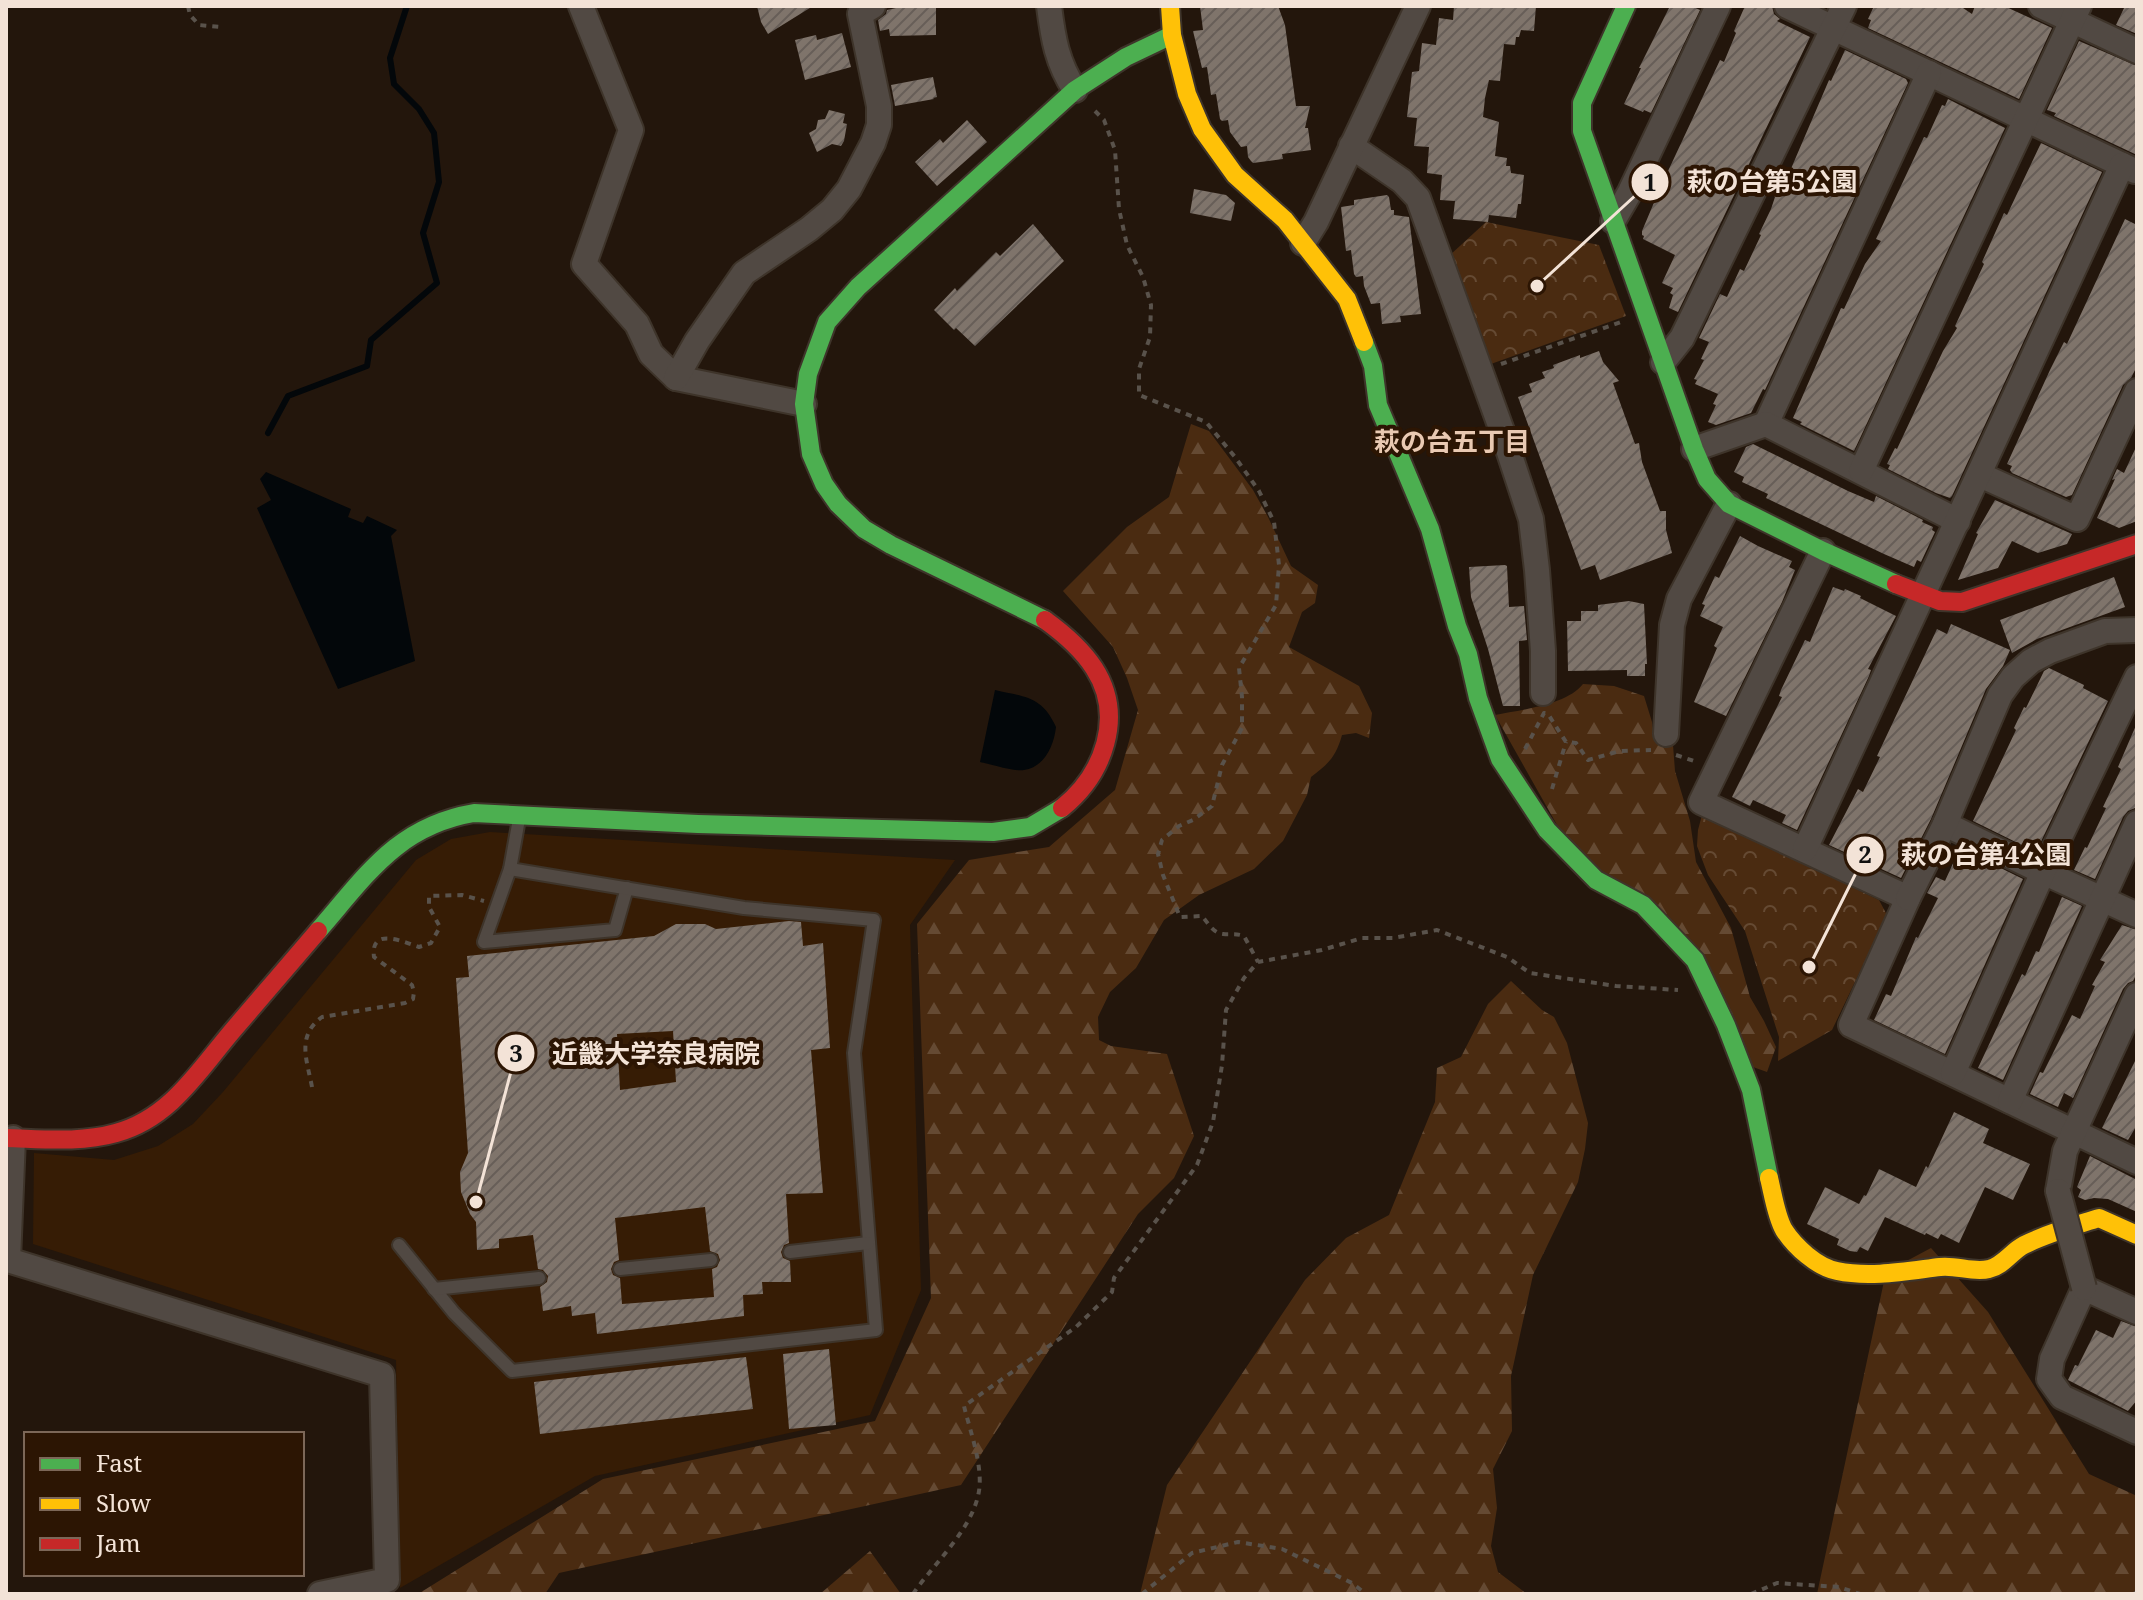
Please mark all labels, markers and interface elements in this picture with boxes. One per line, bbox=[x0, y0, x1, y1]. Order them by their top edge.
callout: 萩の台第5公園 bbox=[1630, 157, 1873, 207]
text: 萩の台第5公園 bbox=[1687, 163, 1857, 199]
text: 1 bbox=[1643, 165, 1657, 198]
district label: 萩の台五丁目 bbox=[1374, 423, 1530, 459]
callout: 萩の台第4公園 bbox=[1845, 830, 2087, 880]
text: 萩の台第4公園 bbox=[1901, 836, 2071, 872]
text: 2 bbox=[1858, 837, 1872, 870]
callout: 近畿大学奈良病院 bbox=[496, 1028, 776, 1078]
text: 近畿大学奈良病院 bbox=[552, 1035, 760, 1071]
text: 3 bbox=[509, 1036, 523, 1069]
legend bbox=[24, 1432, 304, 1576]
text: Fast bbox=[96, 1446, 142, 1479]
text: Slow bbox=[96, 1486, 151, 1519]
text: Jam bbox=[95, 1526, 141, 1559]

